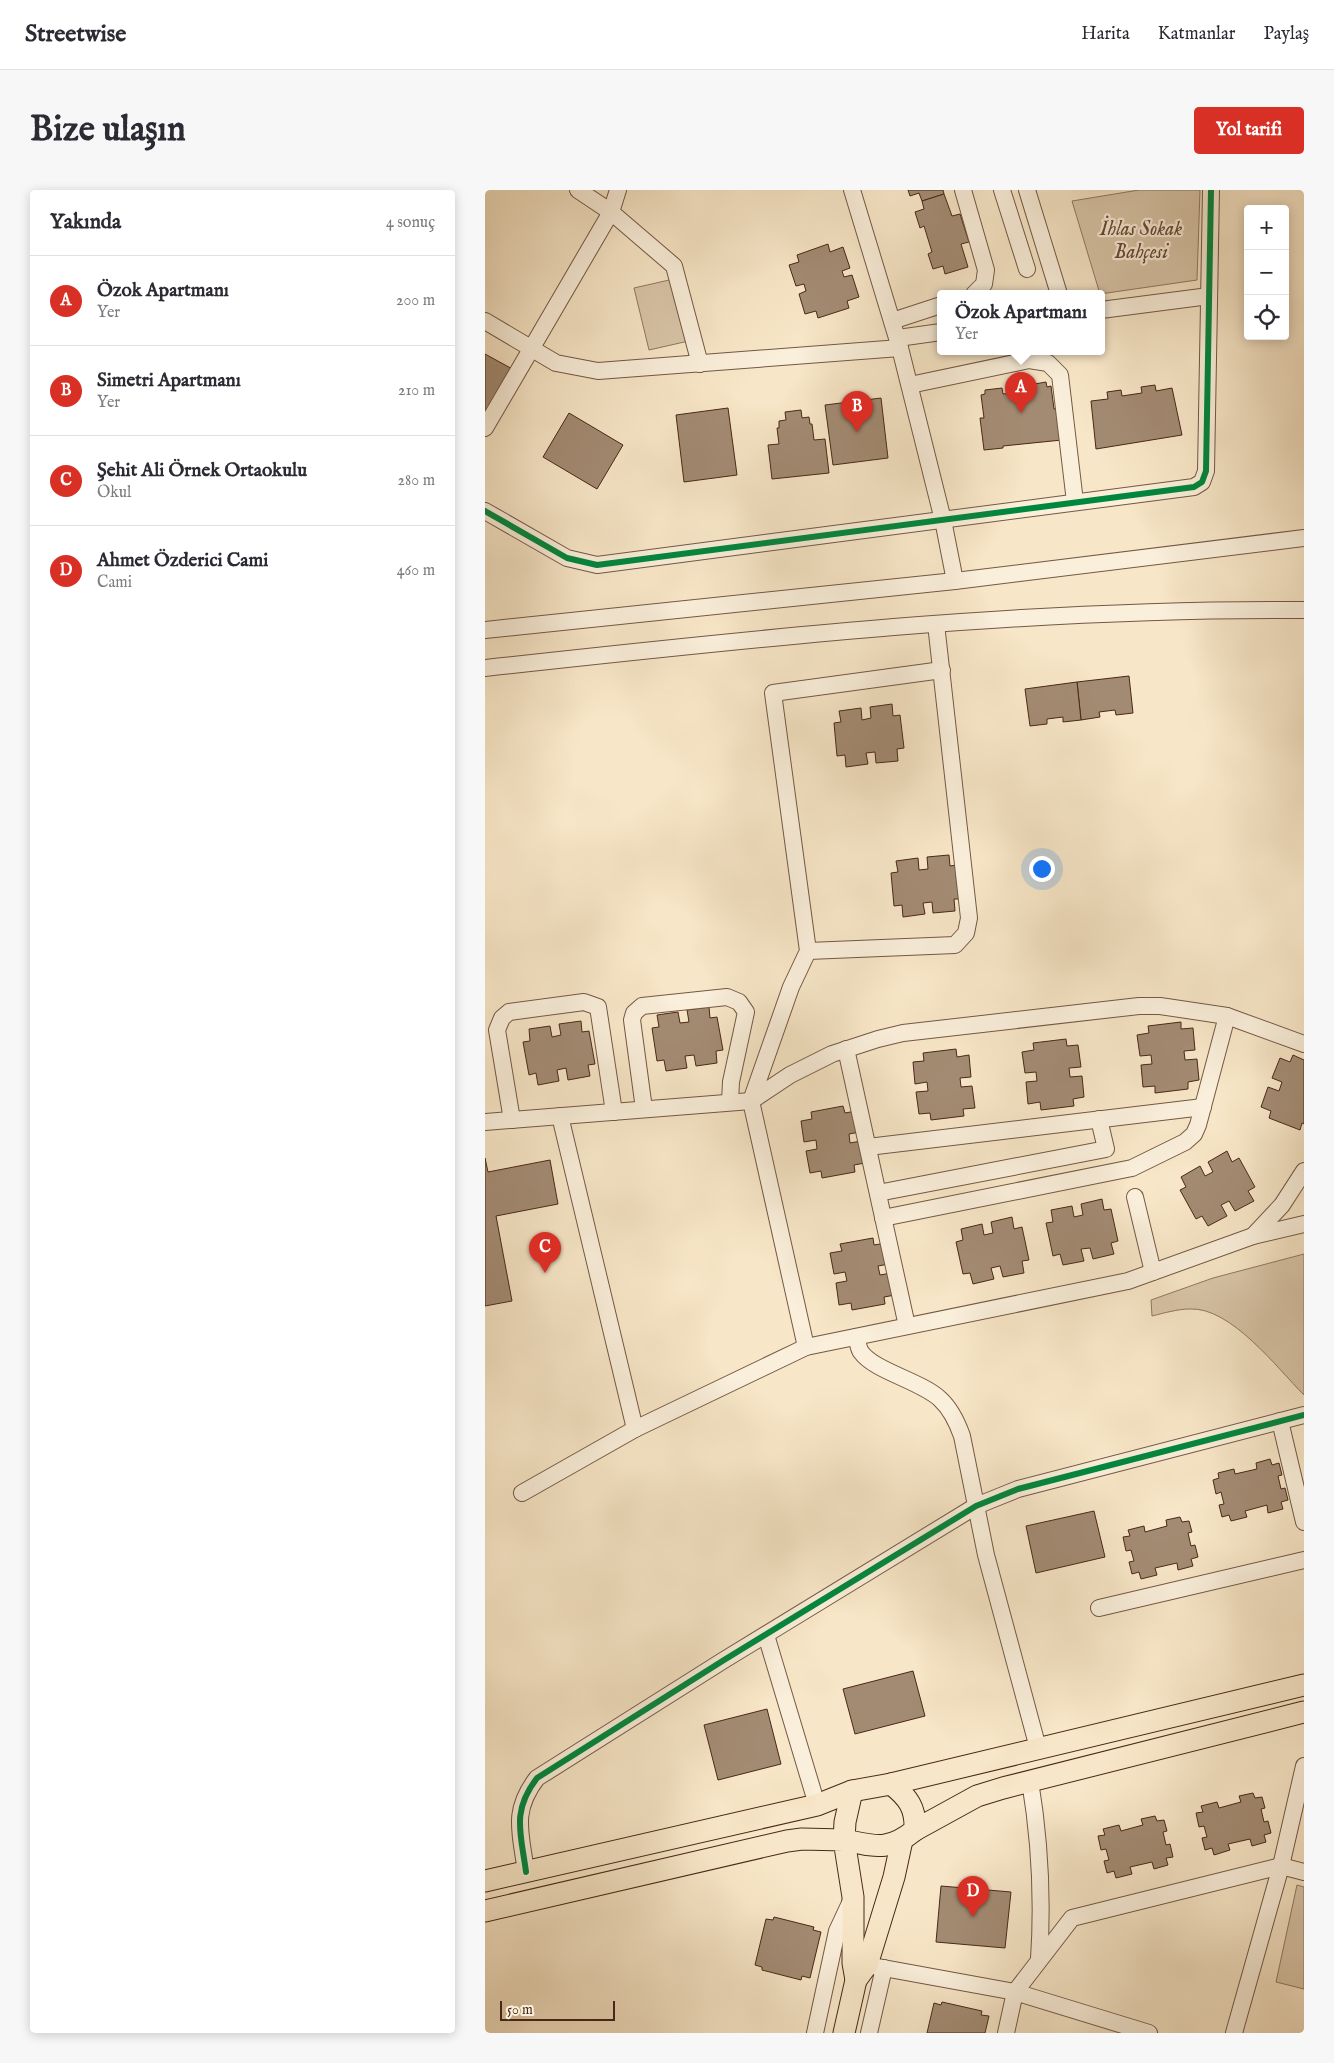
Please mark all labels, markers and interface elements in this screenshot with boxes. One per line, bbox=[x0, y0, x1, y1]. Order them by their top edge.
text: Streetwise bbox=[25, 19, 126, 50]
text: Harita bbox=[1081, 23, 1130, 46]
text: Katmanlar bbox=[1158, 23, 1235, 46]
text: Paylaş bbox=[1263, 23, 1309, 46]
button: Yol tarifi bbox=[1194, 107, 1304, 154]
text: Bize ulaşın bbox=[30, 108, 186, 153]
map controls bbox=[1244, 205, 1289, 340]
button: + bbox=[1244, 205, 1289, 250]
text: Yakında bbox=[50, 209, 121, 236]
text: 4 sonuç bbox=[386, 213, 435, 233]
park label: İhlas Sokak Bahçesi bbox=[1099, 215, 1182, 265]
button: − bbox=[1244, 250, 1289, 295]
text: Özok Apartmanı bbox=[97, 279, 229, 303]
popup bbox=[937, 290, 1105, 355]
text: A bbox=[61, 291, 71, 311]
text: 200 m bbox=[396, 291, 435, 311]
button: locate bbox=[1244, 295, 1289, 340]
text: Özok Apartmanı bbox=[955, 301, 1087, 325]
text: Yer bbox=[97, 303, 120, 323]
text: Yer bbox=[955, 325, 978, 345]
text: Simetri Apartmanı bbox=[97, 369, 241, 393]
pin: A bbox=[1005, 372, 1037, 413]
text: B bbox=[61, 381, 71, 401]
text: 210 m bbox=[398, 381, 435, 401]
pin: B bbox=[841, 391, 873, 432]
text: Yer bbox=[97, 393, 120, 413]
text: Şehit Ali Örnek Ortaokulu bbox=[97, 459, 307, 483]
text: C bbox=[60, 471, 72, 491]
text: 280 m bbox=[398, 471, 435, 491]
text: Okul bbox=[97, 483, 131, 503]
text: Ahmet Özderici Cami bbox=[97, 549, 268, 573]
text: D bbox=[60, 561, 72, 581]
text: 460 m bbox=[397, 561, 435, 581]
text: Cami bbox=[97, 573, 132, 593]
your location bbox=[1029, 856, 1055, 882]
pin: C bbox=[529, 1232, 561, 1273]
pin: D bbox=[957, 1876, 989, 1917]
scale bar bbox=[500, 1998, 615, 2021]
text: 50 m bbox=[507, 2001, 533, 2019]

